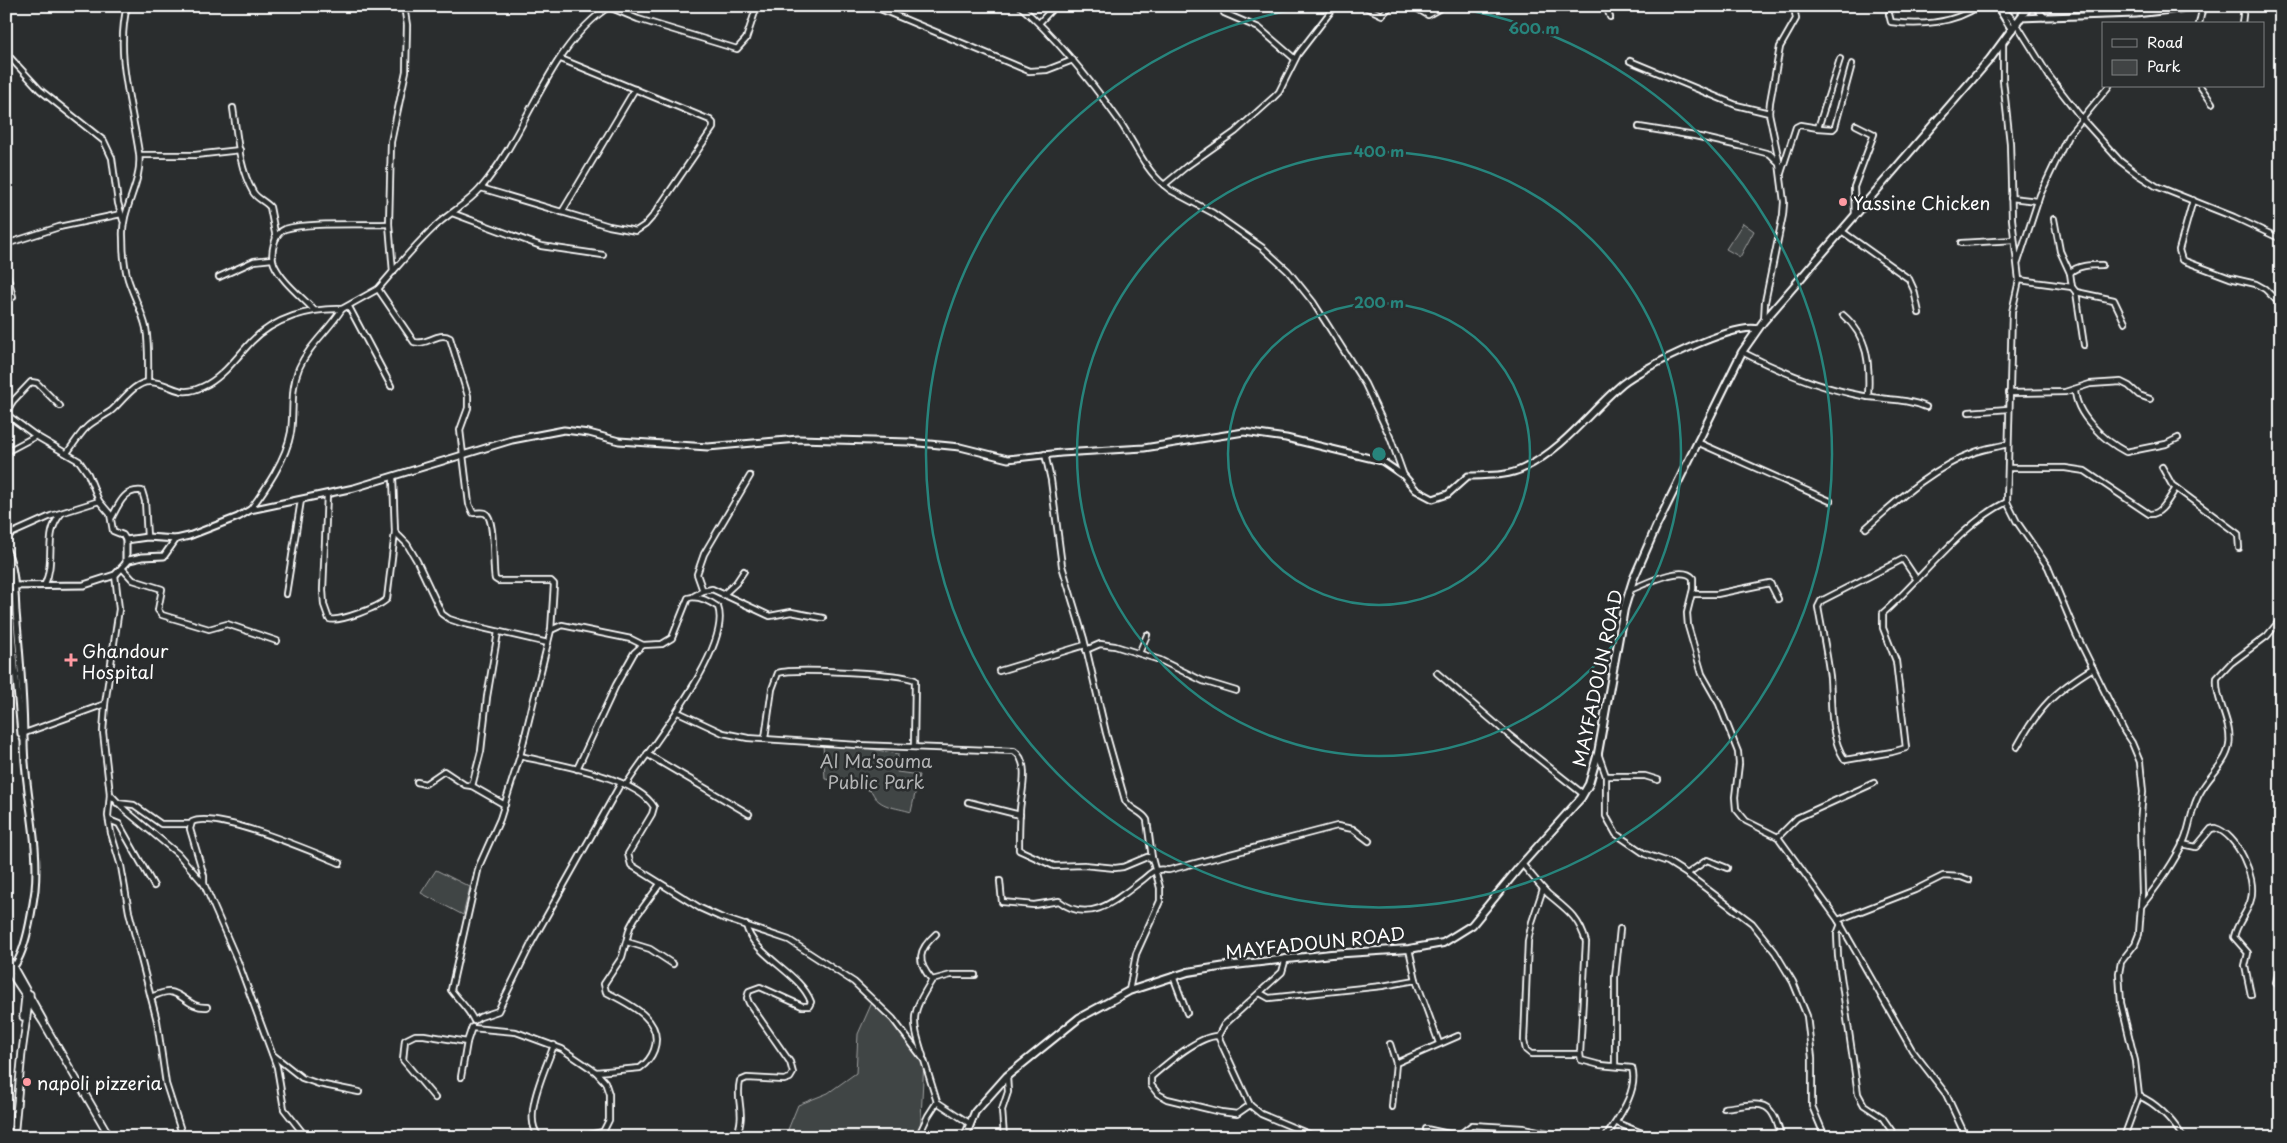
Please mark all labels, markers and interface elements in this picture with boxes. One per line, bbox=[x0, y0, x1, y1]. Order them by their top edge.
text: 600 m bbox=[1508, 16, 1560, 39]
legend bbox=[2102, 22, 2264, 88]
text: Road bbox=[2147, 30, 2183, 53]
text: Park bbox=[2147, 54, 2181, 77]
text: 400 m bbox=[1354, 139, 1404, 162]
place label: Yassine Chicken bbox=[1853, 189, 1990, 216]
marker: Yassine Chicken bbox=[1837, 196, 1849, 208]
text: 200 m bbox=[1354, 290, 1404, 313]
centre of rings bbox=[1370, 445, 1388, 463]
street label: MAYFADOUN ROAD bbox=[1565, 587, 1629, 769]
place label: Ghandour Hospital bbox=[82, 637, 169, 685]
marker: Ghandour Hospital bbox=[64, 653, 78, 667]
park label: Al Ma'souma Public Park bbox=[820, 747, 933, 795]
street label: MAYFADOUN ROAD bbox=[1224, 919, 1406, 965]
place label: napoli pizzeria bbox=[37, 1069, 163, 1096]
marker: napoli pizzeria bbox=[21, 1076, 33, 1088]

